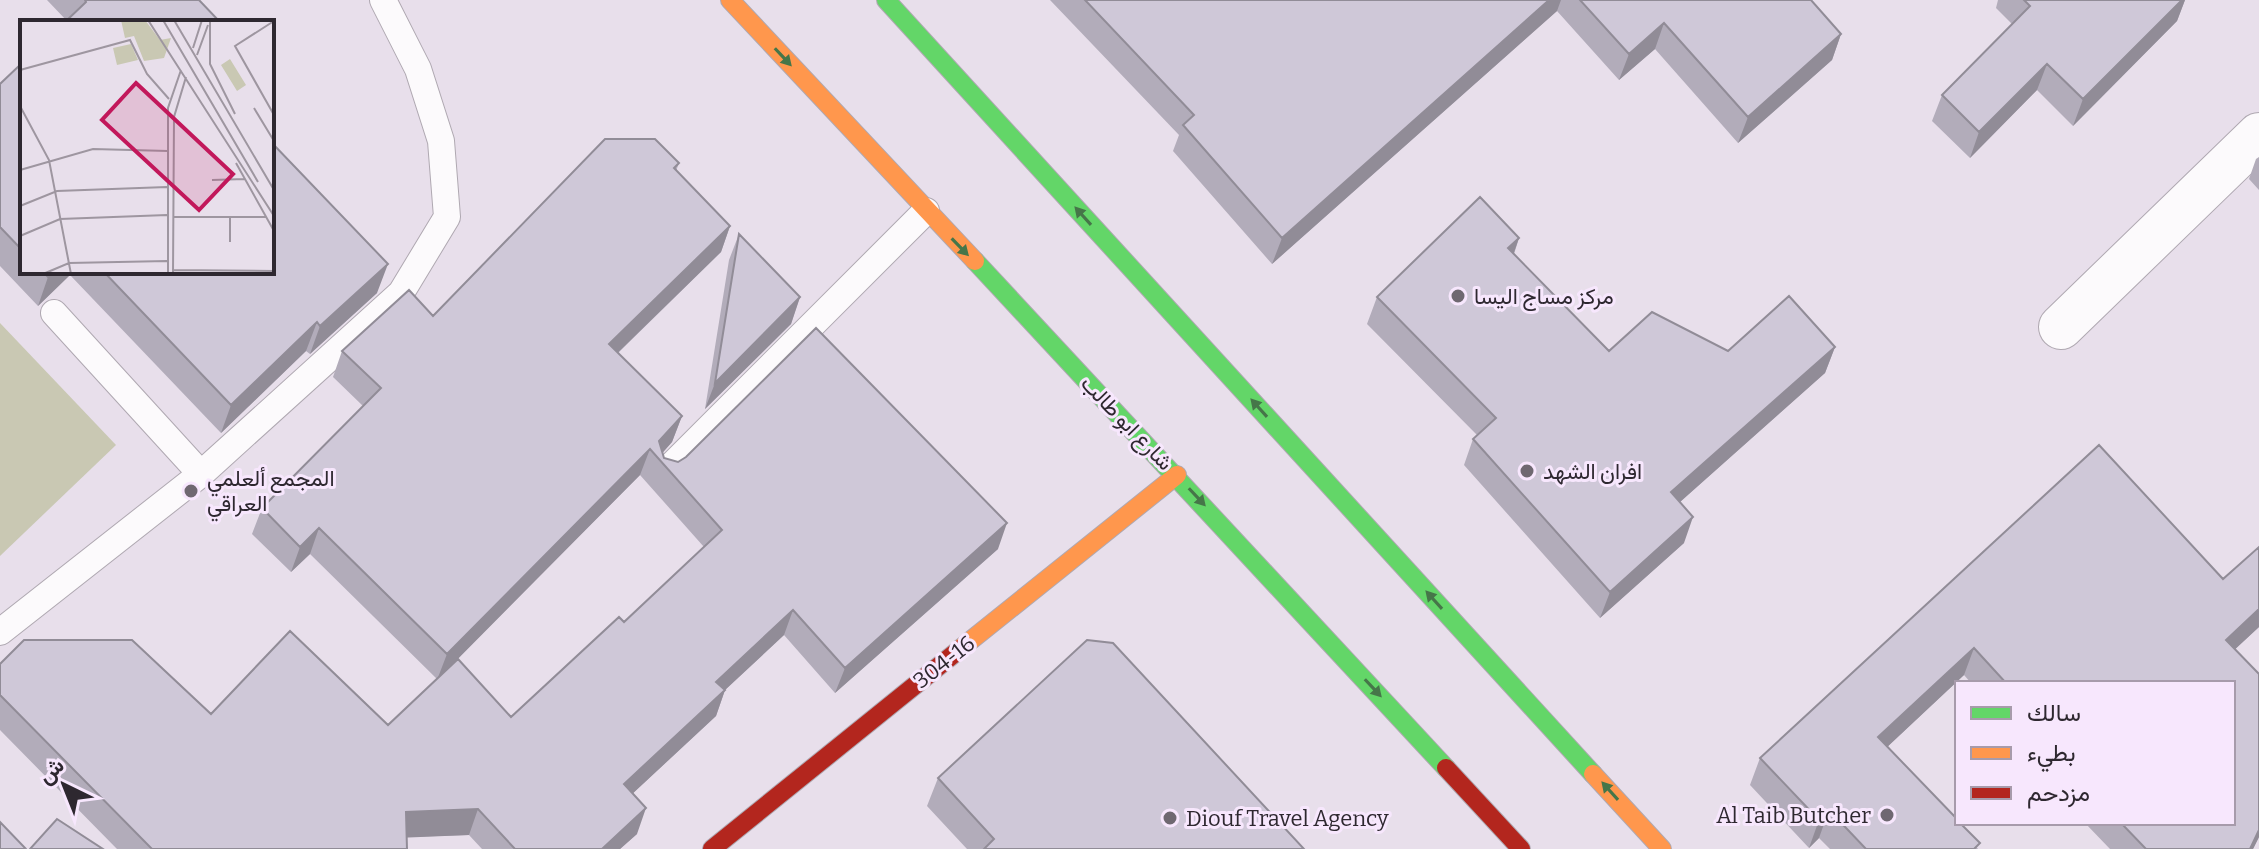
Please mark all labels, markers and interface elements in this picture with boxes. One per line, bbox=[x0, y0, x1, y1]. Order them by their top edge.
inset map bbox=[20, 20, 274, 274]
one-way arrow bbox=[773, 47, 791, 66]
one-way arrow bbox=[1075, 207, 1093, 226]
one-way arrow bbox=[951, 237, 969, 256]
place label: مركز مساج اليسا bbox=[1474, 283, 1614, 311]
marker: مركز مساج اليسا bbox=[1449, 287, 1467, 305]
street label: شارع ابو طالب bbox=[1074, 370, 1179, 477]
one-way arrow bbox=[1250, 398, 1268, 417]
place label: افران الشهد bbox=[1543, 458, 1642, 485]
marker: افران الشهد bbox=[1518, 462, 1536, 480]
place label: المجمع ألعلمي العراقي bbox=[207, 465, 335, 522]
marker: المجمع ألعلمي العراقي bbox=[182, 482, 200, 500]
one-way arrow bbox=[1187, 487, 1205, 506]
one-way arrow bbox=[1426, 590, 1444, 609]
street label: 304-16 bbox=[908, 630, 980, 694]
one-way arrow bbox=[1363, 678, 1381, 697]
legend bbox=[1955, 681, 2235, 825]
text: سالك bbox=[2027, 699, 2081, 727]
text: بطيء bbox=[2027, 739, 2076, 772]
north arrow bbox=[24, 745, 104, 825]
text: ش bbox=[32, 752, 70, 790]
text: مزدحم bbox=[2027, 779, 2090, 809]
one-way arrow bbox=[1601, 782, 1619, 801]
place label: Al Taib Butcher bbox=[1716, 802, 1871, 829]
place label: Diouf Travel Agency bbox=[1186, 805, 1389, 832]
marker: Al Taib Butcher bbox=[1878, 806, 1896, 824]
marker: Diouf Travel Agency bbox=[1161, 809, 1179, 827]

